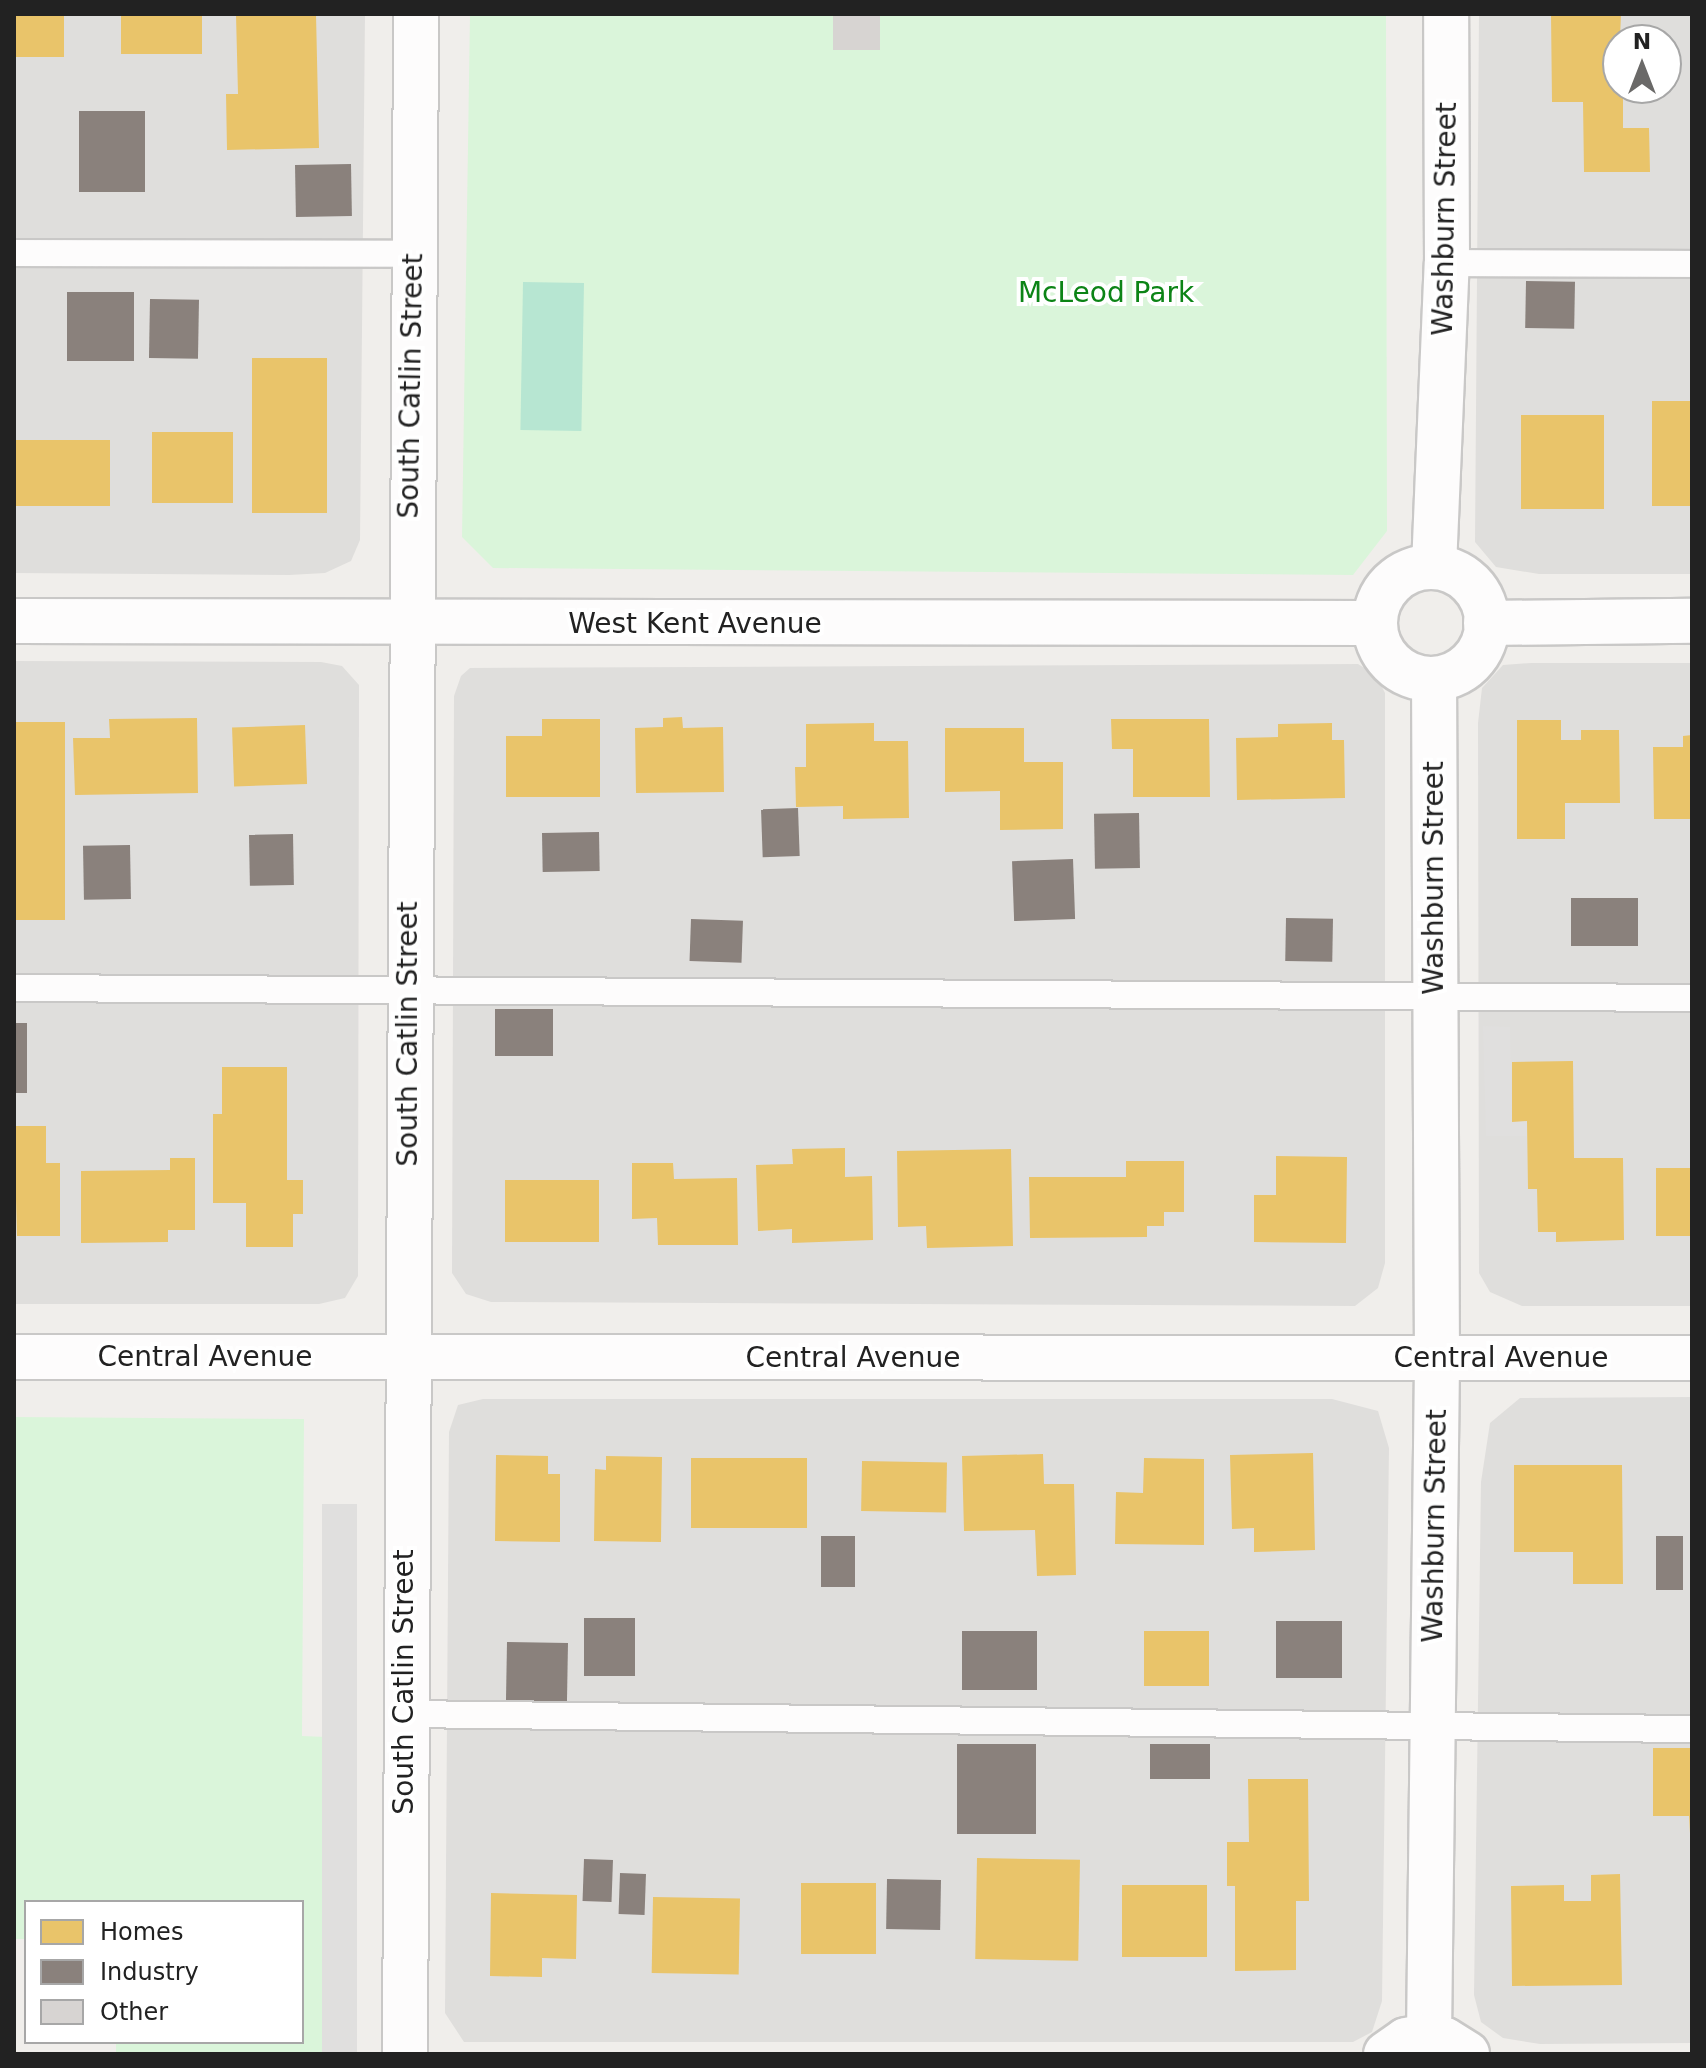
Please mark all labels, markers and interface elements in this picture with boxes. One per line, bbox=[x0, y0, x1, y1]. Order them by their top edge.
north arrow bbox=[1602, 24, 1682, 104]
text: N bbox=[1633, 29, 1651, 54]
street label: Washburn Street bbox=[1426, 102, 1464, 336]
street label: South Catlin Street bbox=[392, 253, 430, 519]
park label: McLeod Park bbox=[1018, 276, 1194, 310]
street label: West Kent Avenue bbox=[568, 607, 822, 641]
street label: Washburn Street bbox=[1417, 761, 1451, 995]
street label: South Catlin Street bbox=[391, 901, 425, 1167]
street label: Central Avenue bbox=[98, 1340, 312, 1374]
street label: Central Avenue bbox=[746, 1341, 960, 1375]
street label: Central Avenue bbox=[1394, 1341, 1608, 1375]
street label: Washburn Street bbox=[1416, 1409, 1454, 1643]
street label: South Catlin Street bbox=[387, 1549, 421, 1815]
legend bbox=[24, 1900, 304, 2044]
text: Homes bbox=[100, 1918, 183, 1946]
text: Industry bbox=[100, 1958, 199, 1986]
text: Other bbox=[100, 1998, 168, 2026]

